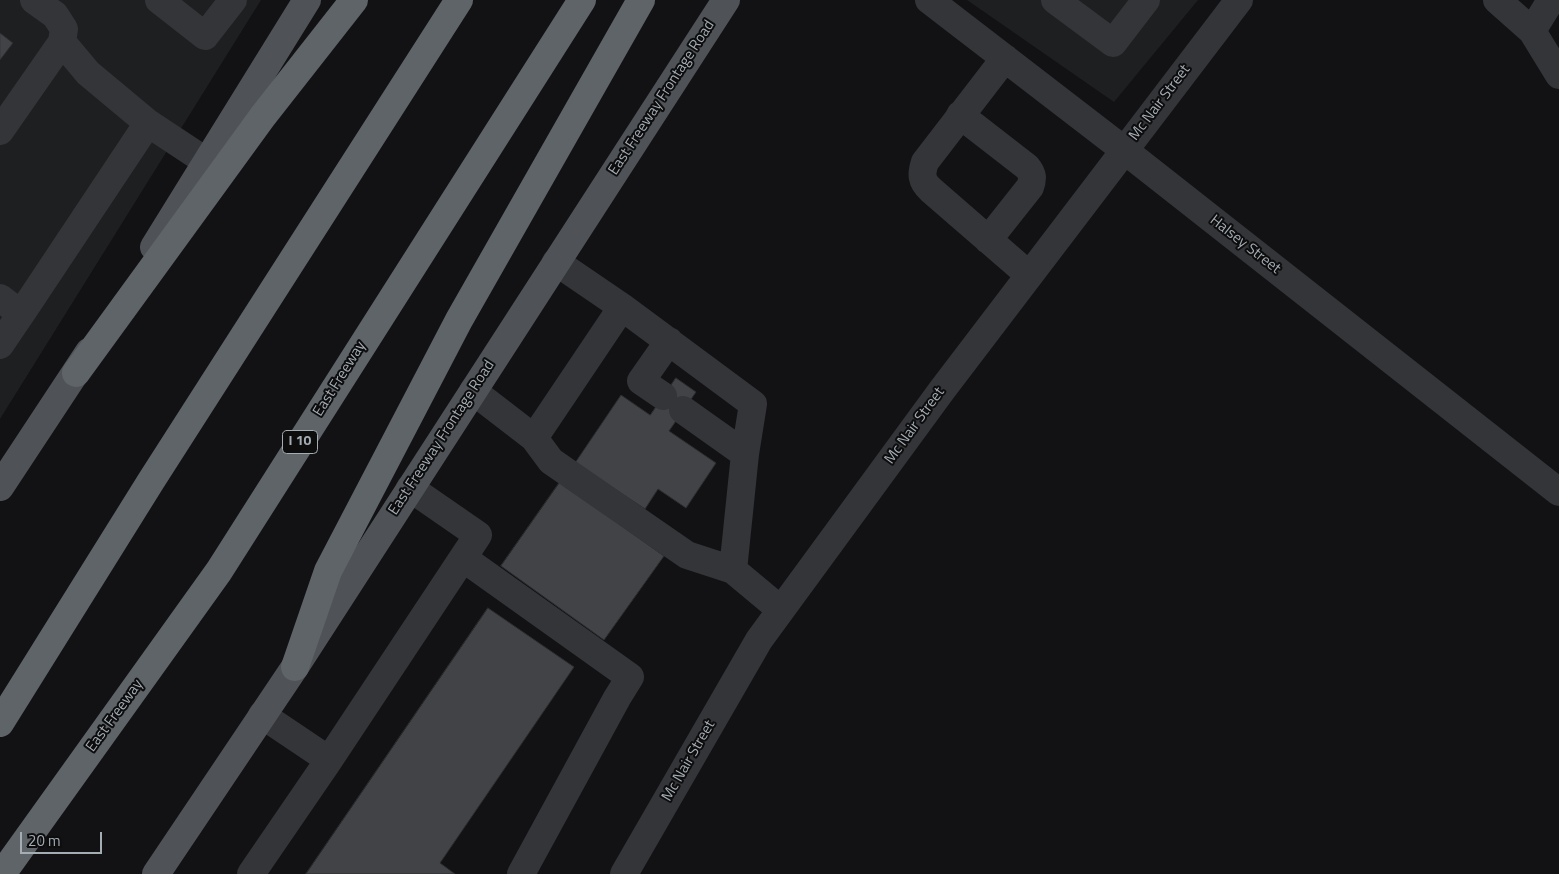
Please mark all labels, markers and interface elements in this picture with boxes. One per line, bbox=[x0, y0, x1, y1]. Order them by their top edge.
street label: East Freeway Frontage Road bbox=[605, 17, 719, 179]
street label: Mc Nair Street bbox=[1126, 61, 1194, 145]
street label: Halsey Street bbox=[1206, 212, 1284, 278]
street label: East Freeway bbox=[310, 338, 370, 420]
street label: East Freeway Frontage Road bbox=[385, 357, 499, 519]
street label: Mc Nair Street bbox=[881, 384, 949, 468]
road number: I 10 bbox=[282, 431, 318, 454]
street label: East Freeway bbox=[83, 676, 147, 756]
street label: Mc Nair Street bbox=[659, 717, 719, 805]
scale bar bbox=[22, 822, 105, 854]
text: 20 m bbox=[28, 829, 61, 852]

